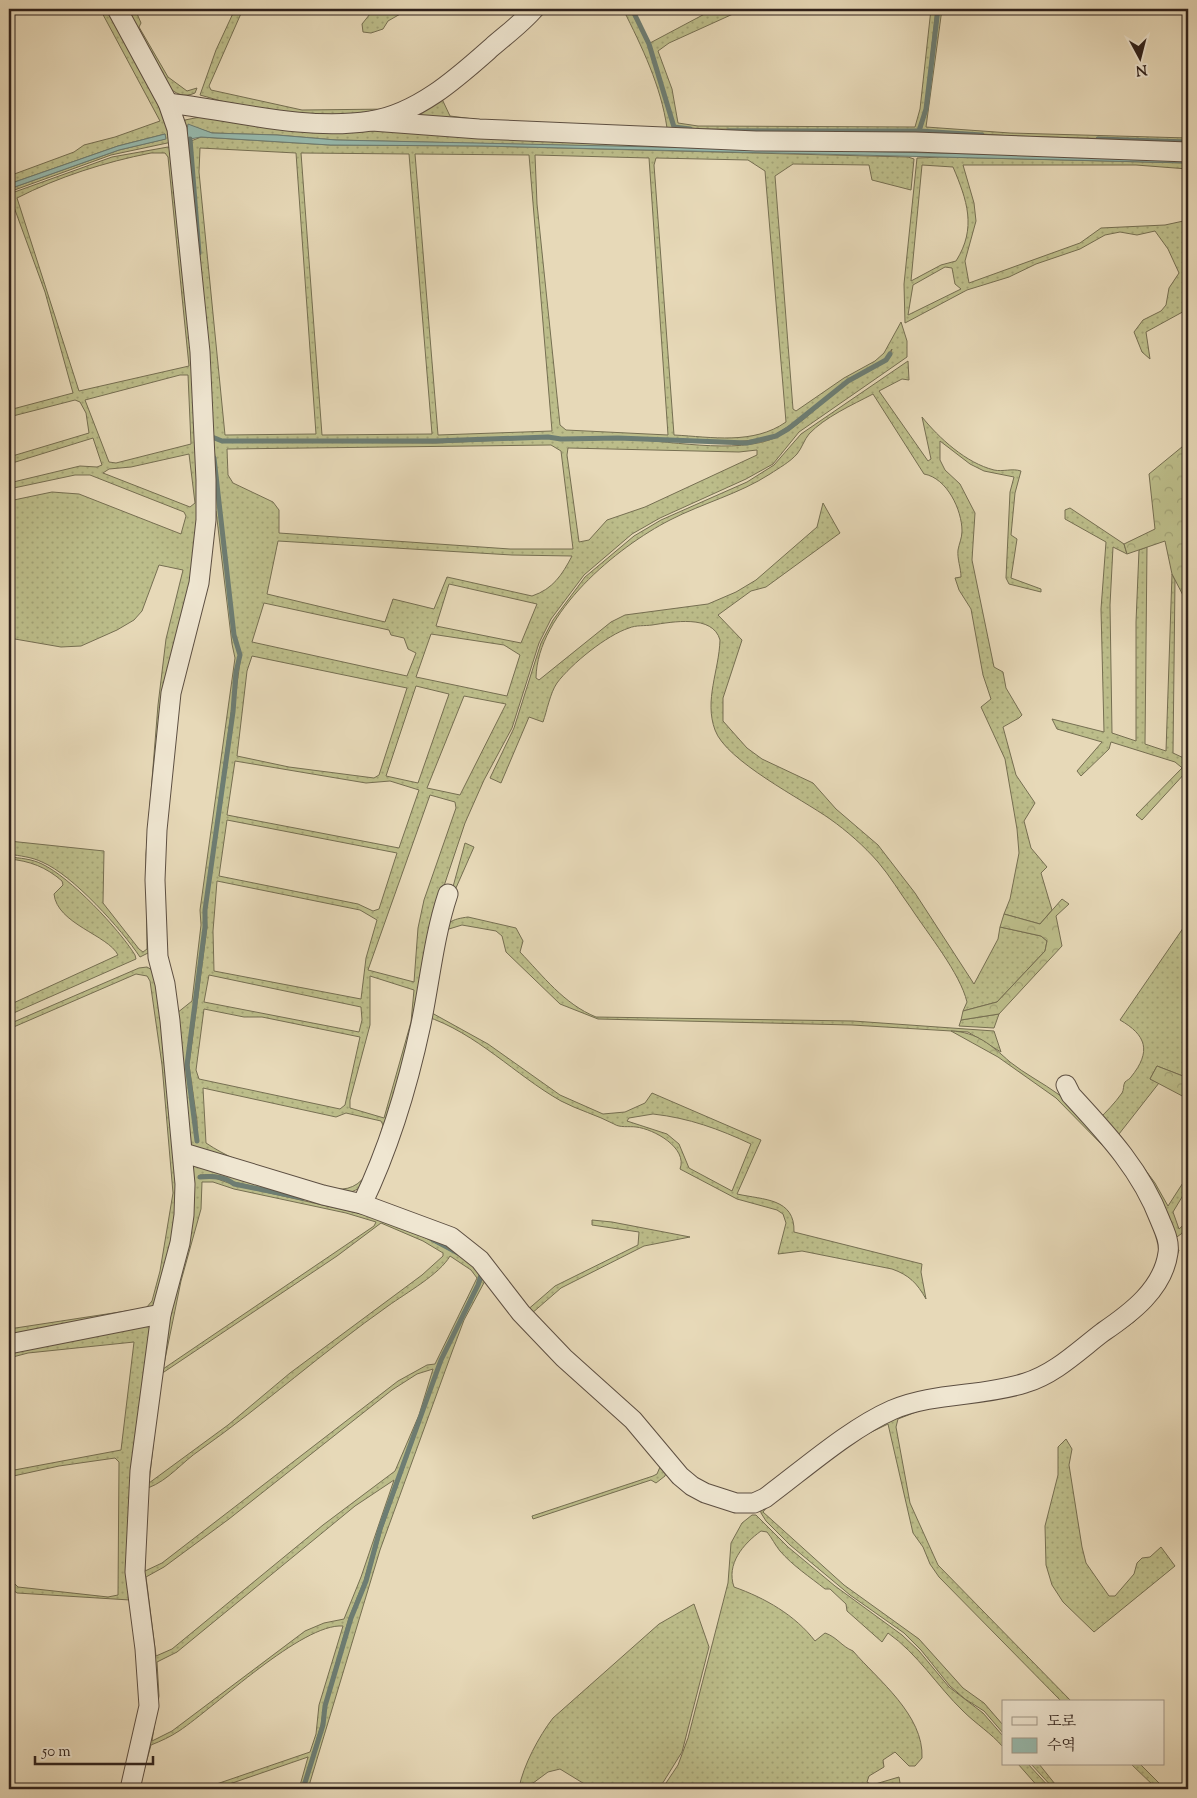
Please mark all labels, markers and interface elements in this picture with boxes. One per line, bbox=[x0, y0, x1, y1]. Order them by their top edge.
north arrow bbox=[1114, 32, 1164, 82]
text: N bbox=[1135, 58, 1148, 80]
legend bbox=[1002, 1700, 1164, 1766]
text: 도로 bbox=[1047, 1712, 1076, 1733]
scale bar bbox=[35, 1733, 152, 1765]
text: 수역 bbox=[1047, 1736, 1076, 1757]
text: 50 m bbox=[41, 1742, 71, 1763]

